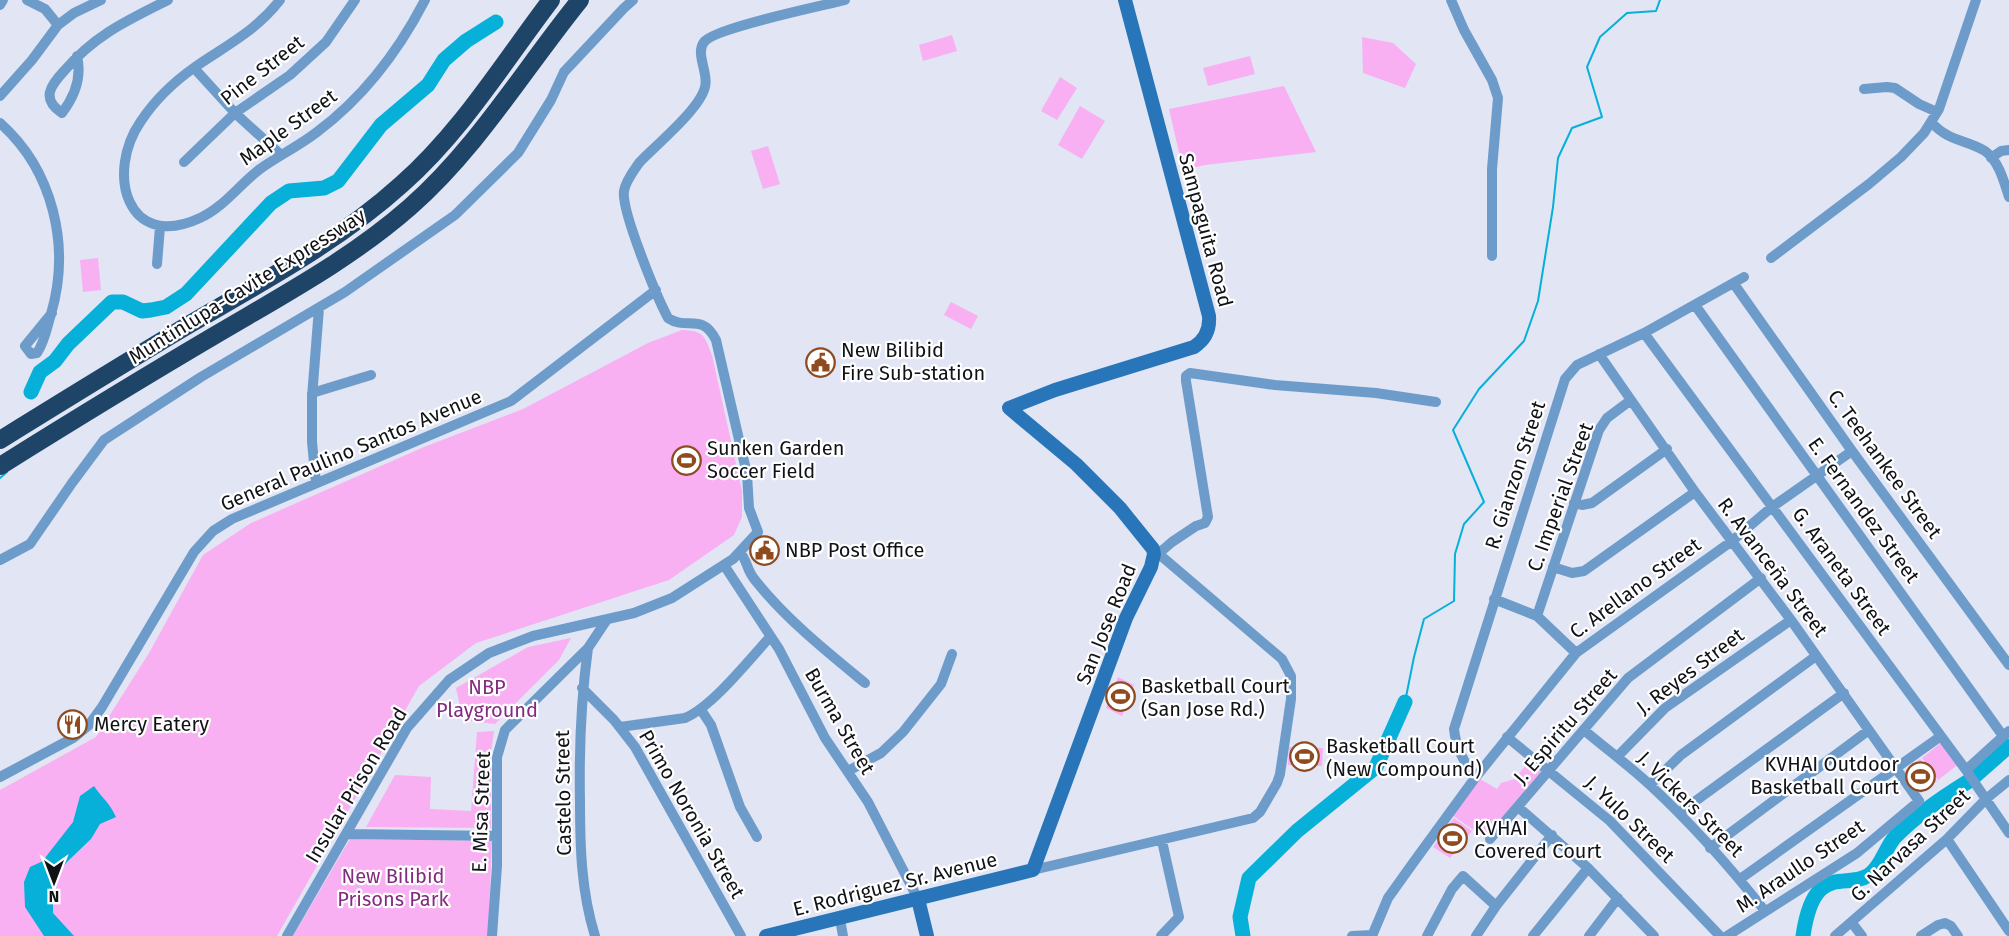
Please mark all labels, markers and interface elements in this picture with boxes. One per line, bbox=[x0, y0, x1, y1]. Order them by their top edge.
street label: Pine Street bbox=[215, 29, 309, 110]
street label: Maple Street bbox=[235, 83, 342, 170]
street label: Sampaguita Road bbox=[1174, 151, 1238, 309]
street label: Muntinlupa-Cavite Expressway bbox=[124, 203, 370, 369]
place label: New Bilibid Fire Sub-station bbox=[841, 338, 985, 385]
public building icon: New Bilibid Fire Sub-station bbox=[804, 346, 836, 378]
street label: General Paulino Santos Avenue bbox=[217, 384, 485, 516]
street label: C. Teehankee Street bbox=[1823, 385, 1947, 544]
street label: R. Gianzon Street bbox=[1480, 397, 1551, 552]
street label: C. Imperial Street bbox=[1522, 419, 1598, 575]
street label: E. Fernandez Street bbox=[1803, 433, 1925, 588]
place label: Sunken Garden Soccer Field bbox=[707, 436, 844, 483]
sports icon: Sunken Garden Soccer Field bbox=[670, 444, 702, 476]
street label: R. Avanceña Street bbox=[1713, 493, 1834, 642]
street label: G. Araneta Street bbox=[1788, 502, 1897, 640]
street label: C. Arellano Street bbox=[1565, 532, 1706, 644]
public building icon: NBP Post Office bbox=[748, 534, 780, 566]
place label: NBP Post Office bbox=[785, 538, 924, 562]
street label: San Jose Road bbox=[1071, 560, 1141, 688]
street label: J. Reyes Street bbox=[1632, 622, 1749, 719]
street label: Burma Street bbox=[800, 663, 881, 779]
street label: J. Espiritu Street bbox=[1508, 663, 1622, 789]
place label: Basketball Court (San Jose Rd.) bbox=[1141, 674, 1291, 721]
park label: NBP Playground bbox=[436, 675, 538, 722]
sports icon: Basketball Court (San Jose Rd.) bbox=[1104, 681, 1136, 713]
street label: Insular Prison Road bbox=[300, 703, 412, 867]
restaurant icon: Mercy Eatery bbox=[57, 708, 89, 740]
place label: Mercy Eatery bbox=[94, 712, 209, 736]
street label: Primo Noronia Street bbox=[634, 725, 750, 903]
street label: Castelo Street bbox=[550, 729, 576, 856]
place label: Basketball Court (New Compound) bbox=[1326, 734, 1482, 781]
sports icon: Basketball Court (New Compound) bbox=[1289, 741, 1321, 773]
street label: J. Vickers Street bbox=[1633, 746, 1749, 862]
street label: E. Misa Street bbox=[467, 750, 495, 873]
place label: KVHAI Outdoor Basketball Court bbox=[1750, 752, 1900, 799]
sports icon: KVHAI Outdoor Basketball Court bbox=[1904, 760, 1936, 792]
street label: J. Yulo Street bbox=[1580, 770, 1680, 868]
street label: G. Narvasa Street bbox=[1845, 783, 1975, 907]
street label: M. Araullo Street bbox=[1731, 814, 1869, 918]
place label: KVHAI Covered Court bbox=[1474, 816, 1602, 863]
sports icon: KVHAI Covered Court bbox=[1437, 823, 1469, 855]
street label: E. Rodriguez Sr. Avenue bbox=[790, 847, 1000, 921]
north arrow bbox=[24, 852, 84, 912]
park label: New Bilibid Prisons Park bbox=[337, 864, 449, 911]
text: N bbox=[49, 887, 59, 906]

